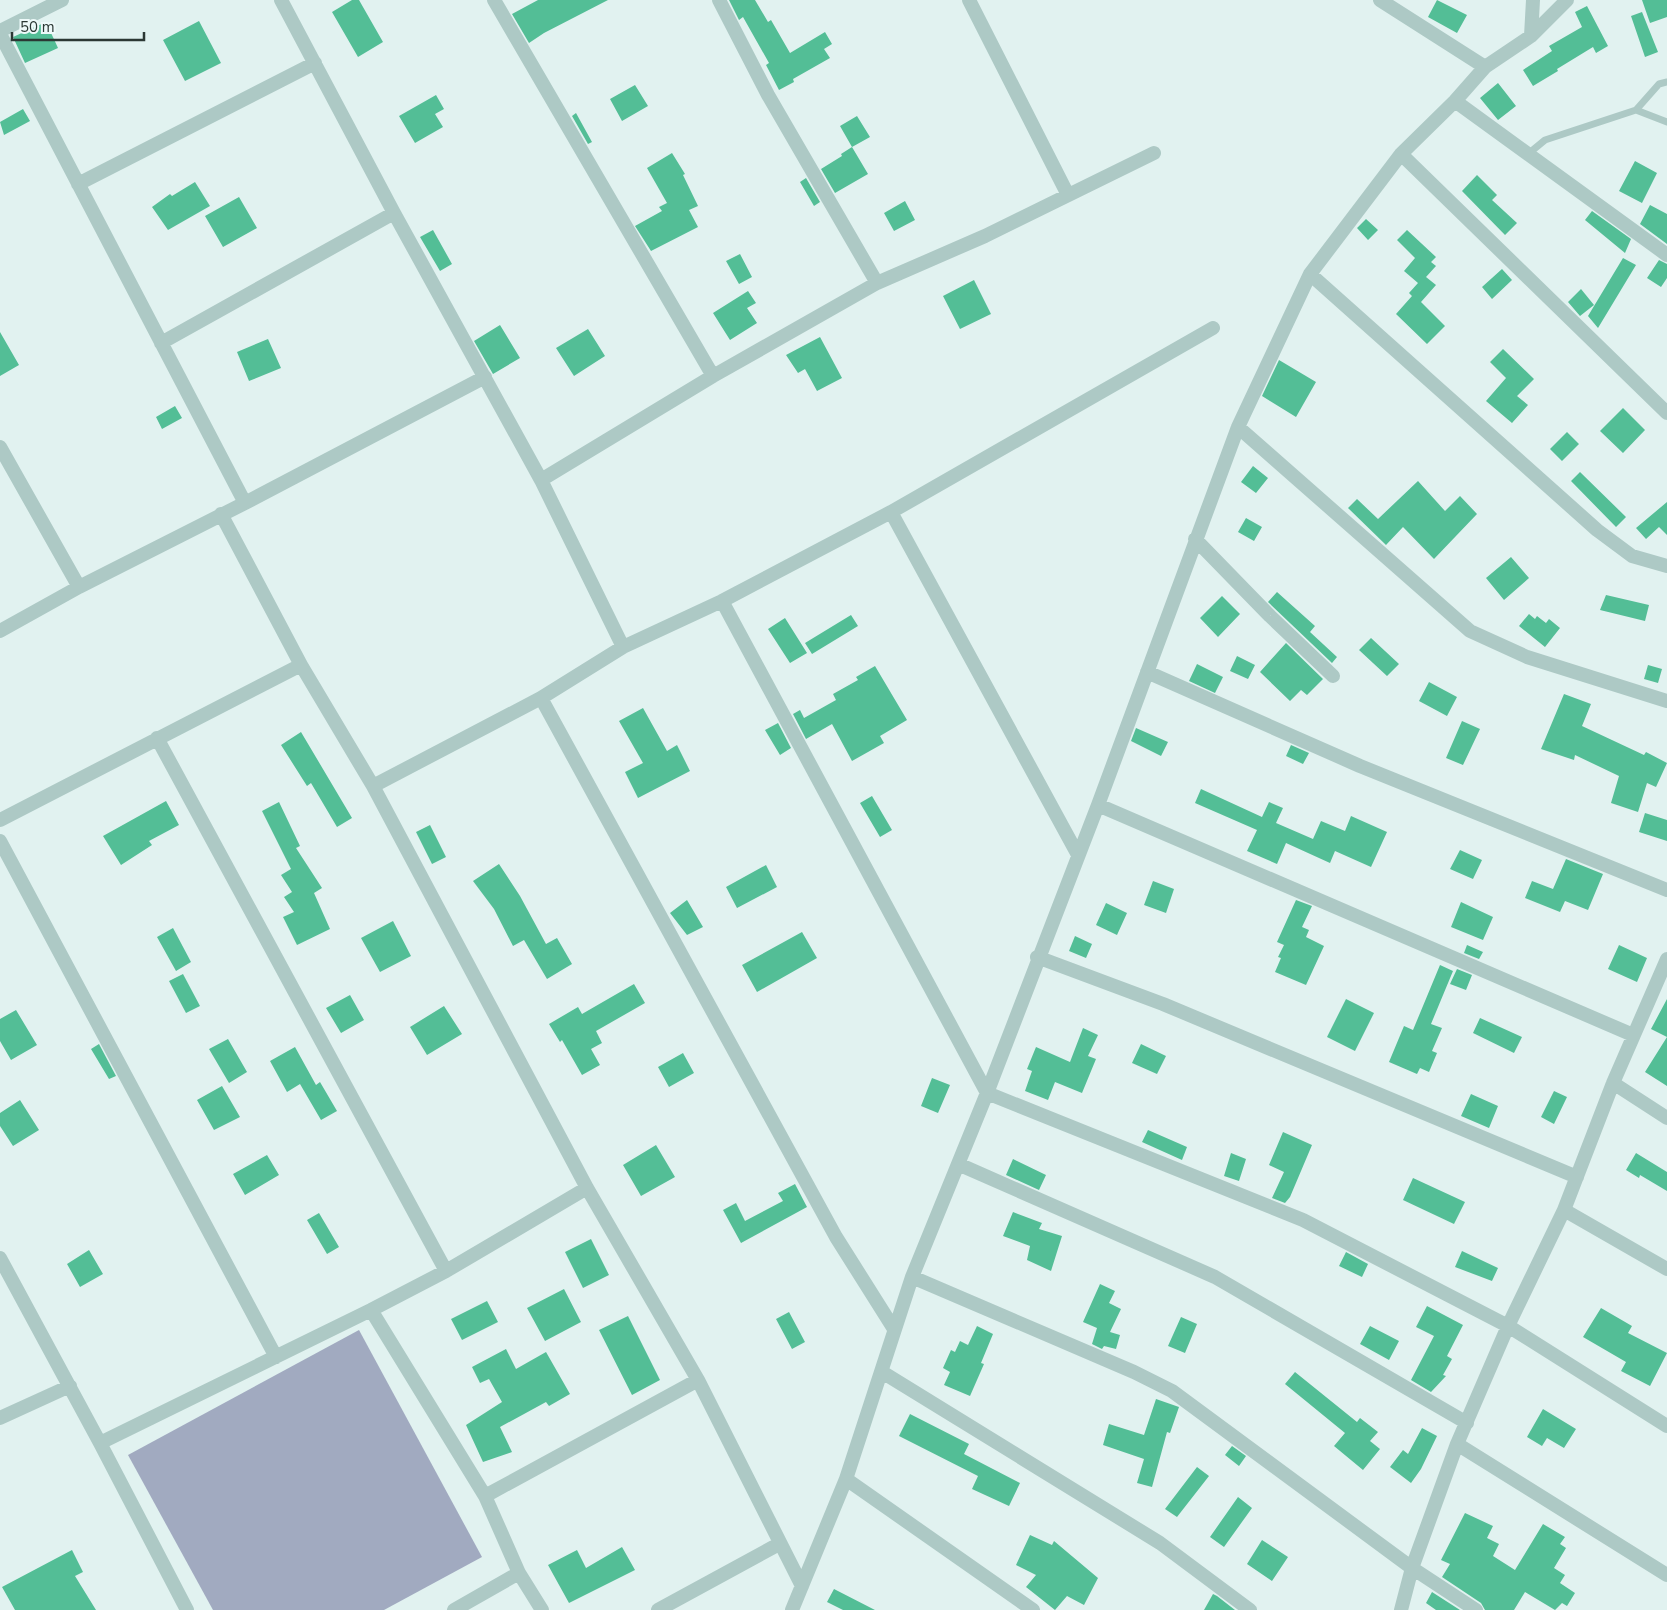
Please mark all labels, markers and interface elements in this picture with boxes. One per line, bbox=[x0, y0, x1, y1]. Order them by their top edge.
scale bar bbox=[12, 10, 145, 42]
text: 50 m bbox=[20, 17, 55, 37]

